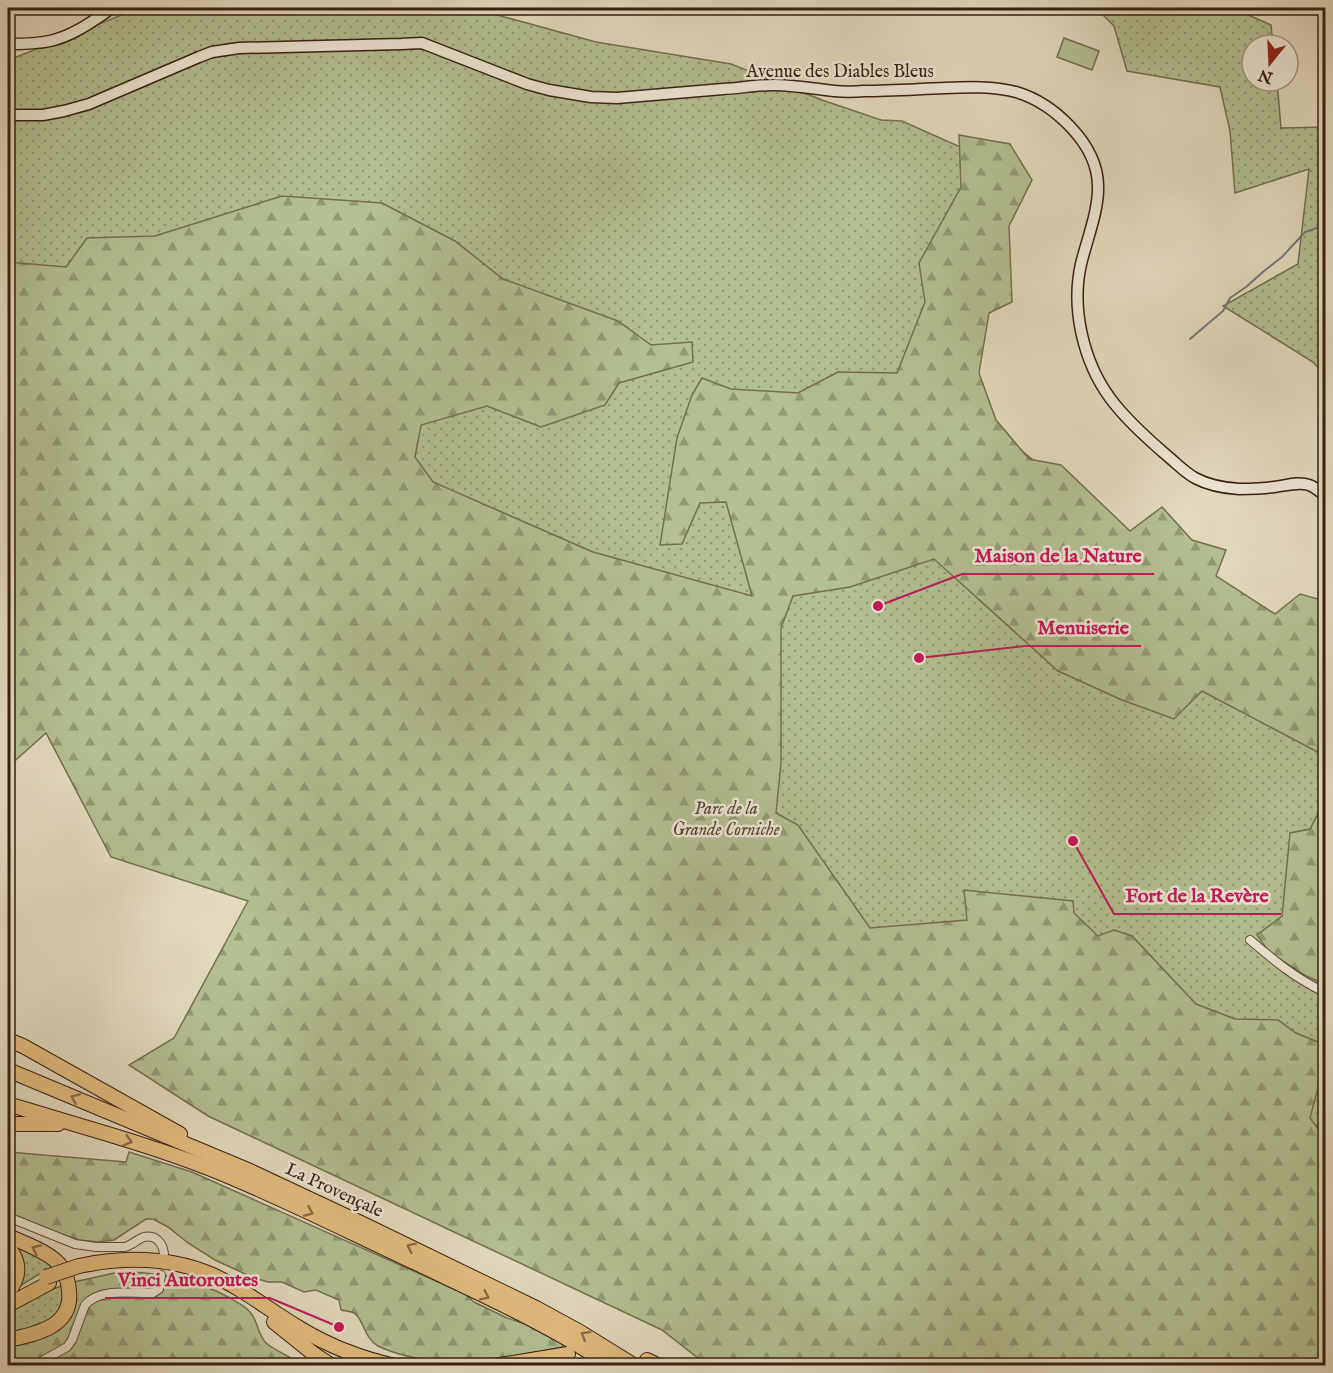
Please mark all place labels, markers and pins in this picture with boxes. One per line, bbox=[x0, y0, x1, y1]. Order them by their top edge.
callout: Maison de la Nature bbox=[962, 536, 1154, 574]
callout: Menuiserie bbox=[1025, 608, 1141, 646]
callout: Fort de la Revère bbox=[1114, 876, 1281, 914]
callout: Vinci Autoroutes bbox=[105, 1260, 270, 1298]

